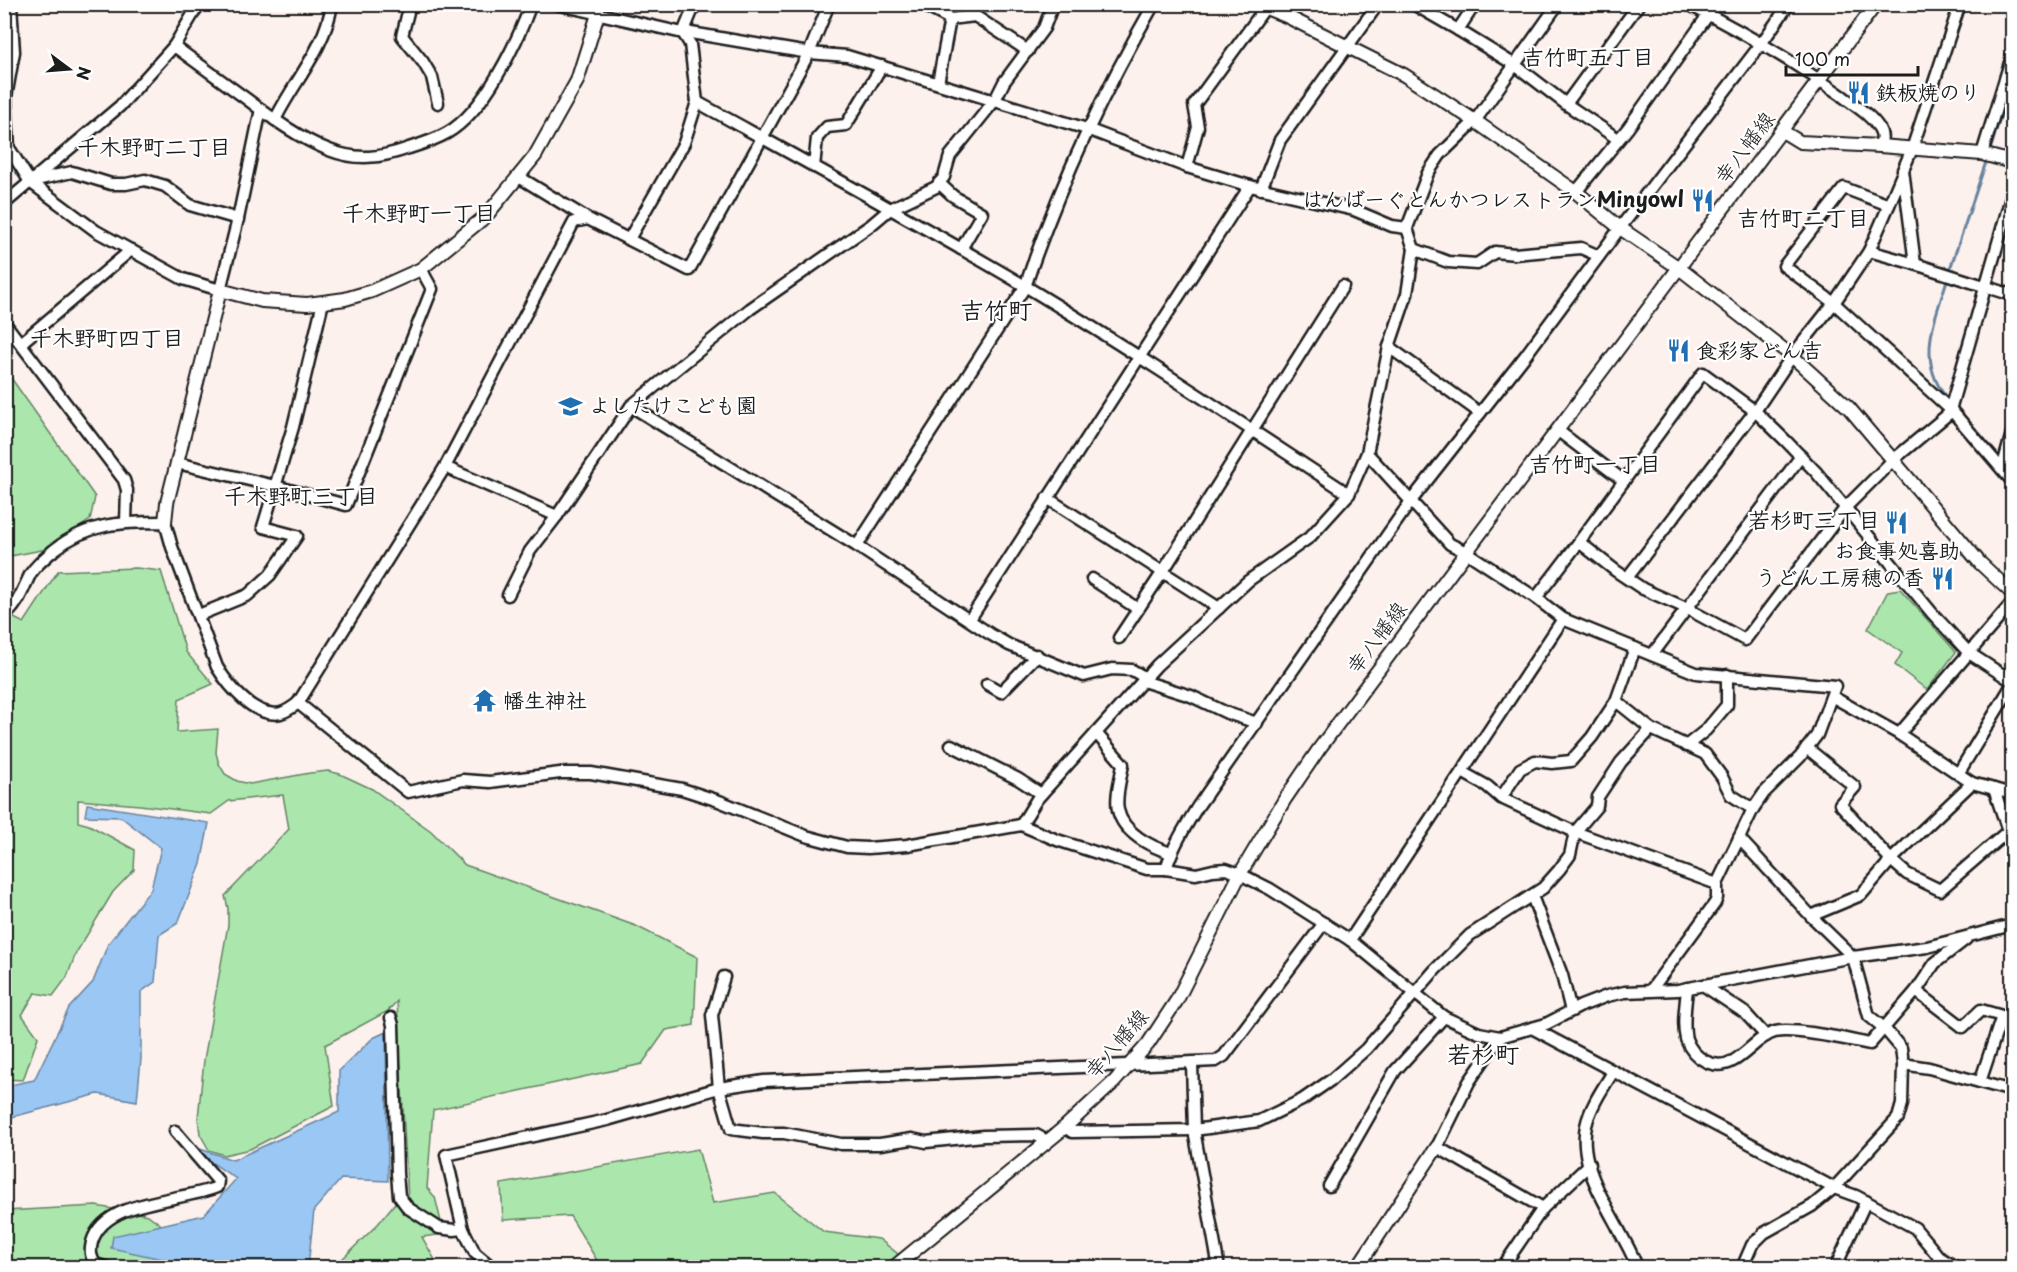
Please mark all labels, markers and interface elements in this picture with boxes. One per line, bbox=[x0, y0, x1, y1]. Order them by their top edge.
north arrow bbox=[39, 39, 99, 99]
district label: 吉竹町五丁目 bbox=[1522, 39, 1654, 72]
scale bar bbox=[1786, 39, 1918, 77]
text: 100 m bbox=[1795, 45, 1850, 72]
text: N bbox=[71, 64, 98, 83]
place label: 鉄板焼のり bbox=[1876, 75, 1981, 107]
restaurant icon: 鉄板焼のり bbox=[1845, 80, 1871, 106]
street label: 幸八幡線 bbox=[1705, 104, 1781, 190]
district label: 千木野町二丁目 bbox=[77, 129, 231, 162]
place label: はんばーぐとんかつレストランMinyowl bbox=[1302, 182, 1684, 214]
restaurant icon: はんばーぐとんかつレストランMinyowl bbox=[1689, 187, 1715, 213]
district label: 千木野町一丁目 bbox=[342, 195, 496, 228]
district label: 吉竹町二丁目 bbox=[1737, 200, 1869, 233]
district label: 吉竹町 bbox=[960, 291, 1032, 327]
district label: 千木野町四丁目 bbox=[30, 320, 184, 353]
place label: 食彩家どん吉 bbox=[1696, 333, 1823, 365]
restaurant icon: 食彩家どん吉 bbox=[1665, 338, 1691, 364]
place label: よしたけこども園 bbox=[589, 388, 757, 420]
school or university icon: よしたけこども園 bbox=[558, 393, 584, 419]
district label: 吉竹町一丁目 bbox=[1529, 446, 1661, 479]
district label: 千木野町三丁目 bbox=[224, 478, 378, 511]
district label: 若杉町三丁目 bbox=[1748, 502, 1880, 535]
restaurant icon: お食事処喜助 bbox=[1884, 510, 1910, 536]
place label: お食事処喜助 bbox=[1834, 533, 1960, 565]
place label: うどん工房穂の香 bbox=[1755, 560, 1924, 592]
restaurant icon: うどん工房穂の香 bbox=[1929, 565, 1955, 591]
street label: 幸八幡線 bbox=[1337, 594, 1413, 680]
place label: 幡生神社 bbox=[503, 683, 587, 715]
temple icon: 幡生神社 bbox=[472, 688, 498, 714]
street label: 幸八幡線 bbox=[1076, 1000, 1155, 1085]
district label: 若杉町 bbox=[1447, 1035, 1519, 1071]

